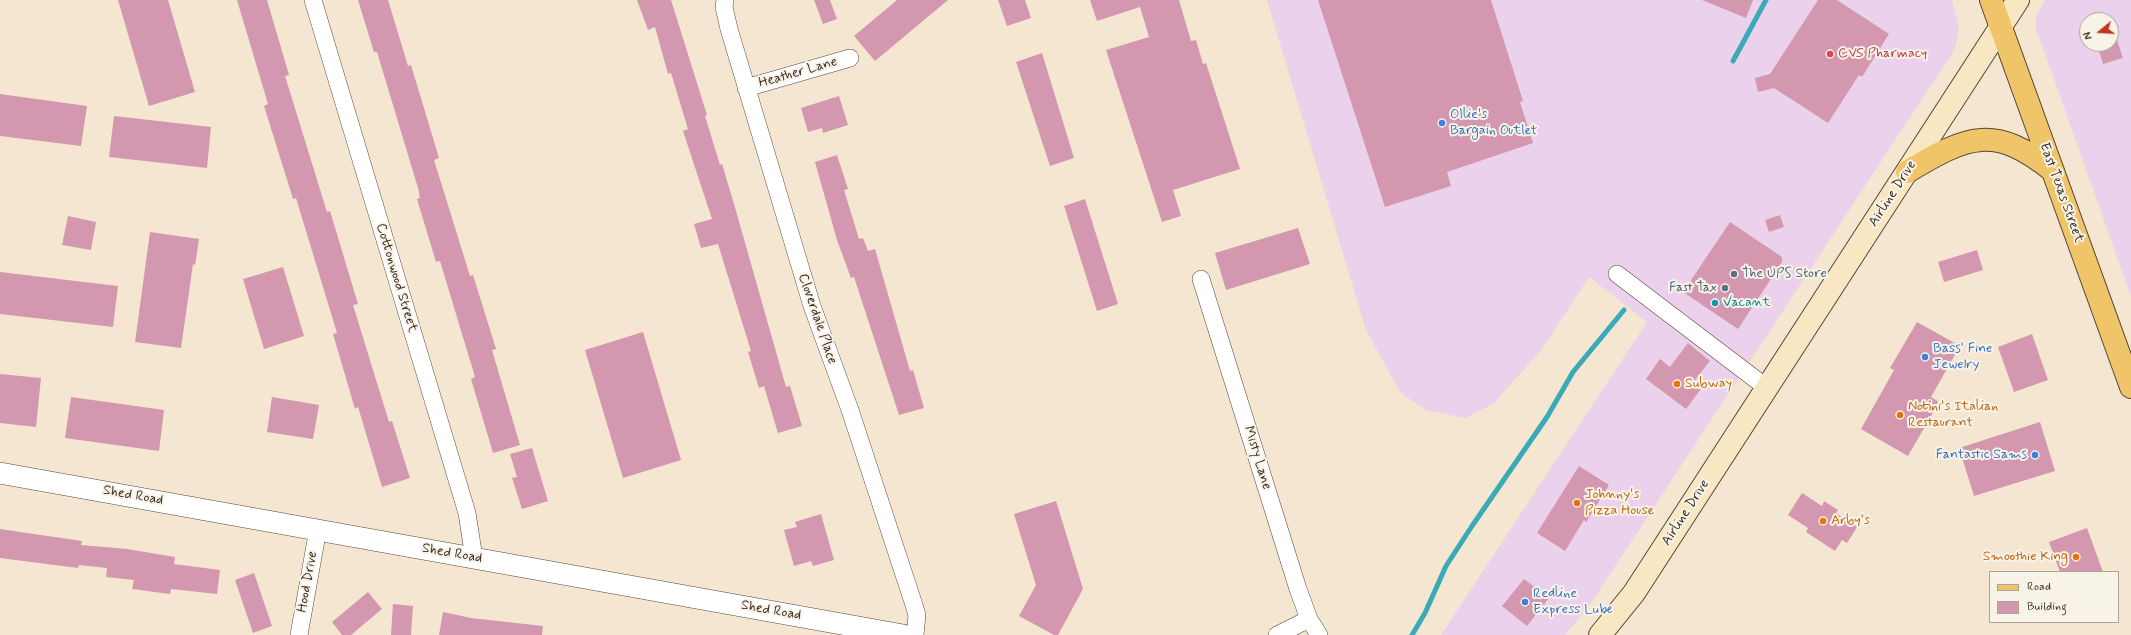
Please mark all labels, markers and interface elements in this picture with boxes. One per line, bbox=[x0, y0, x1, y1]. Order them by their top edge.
north arrow bbox=[2079, 12, 2119, 52]
text: N bbox=[2081, 30, 2096, 41]
place label: CVS Pharmacy bbox=[1838, 46, 1927, 62]
marker: CVS Pharmacy bbox=[1825, 49, 1835, 59]
street label: Heather Lane bbox=[757, 54, 839, 92]
place label: Ollie's Bargain Outlet bbox=[1450, 107, 1537, 140]
marker: Ollie's Bargain Outlet bbox=[1437, 118, 1447, 128]
street label: East Texas Street bbox=[2035, 141, 2087, 245]
street label: Airline Drive bbox=[1865, 158, 1921, 230]
street label: Cottonwood Street bbox=[371, 222, 421, 334]
place label: The UPS Store bbox=[1742, 266, 1827, 282]
marker: The UPS Store bbox=[1729, 269, 1739, 279]
street label: Cloverdale Place bbox=[794, 272, 840, 366]
place label: Fast Tax bbox=[1669, 280, 1717, 296]
marker: Fast Tax bbox=[1720, 283, 1730, 293]
place label: Vacant bbox=[1723, 295, 1771, 311]
marker: Vacant bbox=[1710, 298, 1720, 308]
place label: Bass' Fine Jewelry bbox=[1933, 341, 1992, 374]
marker: Bass' Fine Jewelry bbox=[1920, 352, 1930, 362]
place label: Subway bbox=[1685, 376, 1732, 392]
marker: Subway bbox=[1672, 379, 1682, 389]
place label: Notini's Italian Restaurant bbox=[1908, 399, 1998, 432]
marker: Notini's Italian Restaurant bbox=[1895, 410, 1905, 420]
street label: Misty Lane bbox=[1239, 424, 1275, 492]
place label: Fantastic Sams bbox=[1936, 447, 2027, 463]
marker: Fantastic Sams bbox=[2030, 450, 2040, 460]
street label: Airline Drive bbox=[1658, 477, 1714, 549]
street label: Shed Road bbox=[101, 482, 165, 510]
place label: Johnny's Pizza House bbox=[1585, 487, 1654, 520]
marker: Johnny's Pizza House bbox=[1572, 498, 1582, 508]
place label: Arby's bbox=[1831, 513, 1870, 529]
marker: Arby's bbox=[1818, 516, 1828, 526]
street label: Shed Road bbox=[420, 540, 484, 568]
place label: Smoothie King bbox=[1983, 549, 2068, 565]
street label: Hood Drive bbox=[294, 550, 322, 614]
marker: Smoothie King bbox=[2071, 552, 2081, 562]
legend bbox=[1989, 571, 2119, 623]
text: Road bbox=[2027, 579, 2051, 595]
place label: Redline Express Lube bbox=[1533, 586, 1612, 618]
street label: Shed Road bbox=[739, 597, 803, 625]
marker: Redline Express Lube bbox=[1520, 597, 1530, 607]
text: Building bbox=[2027, 599, 2067, 615]

